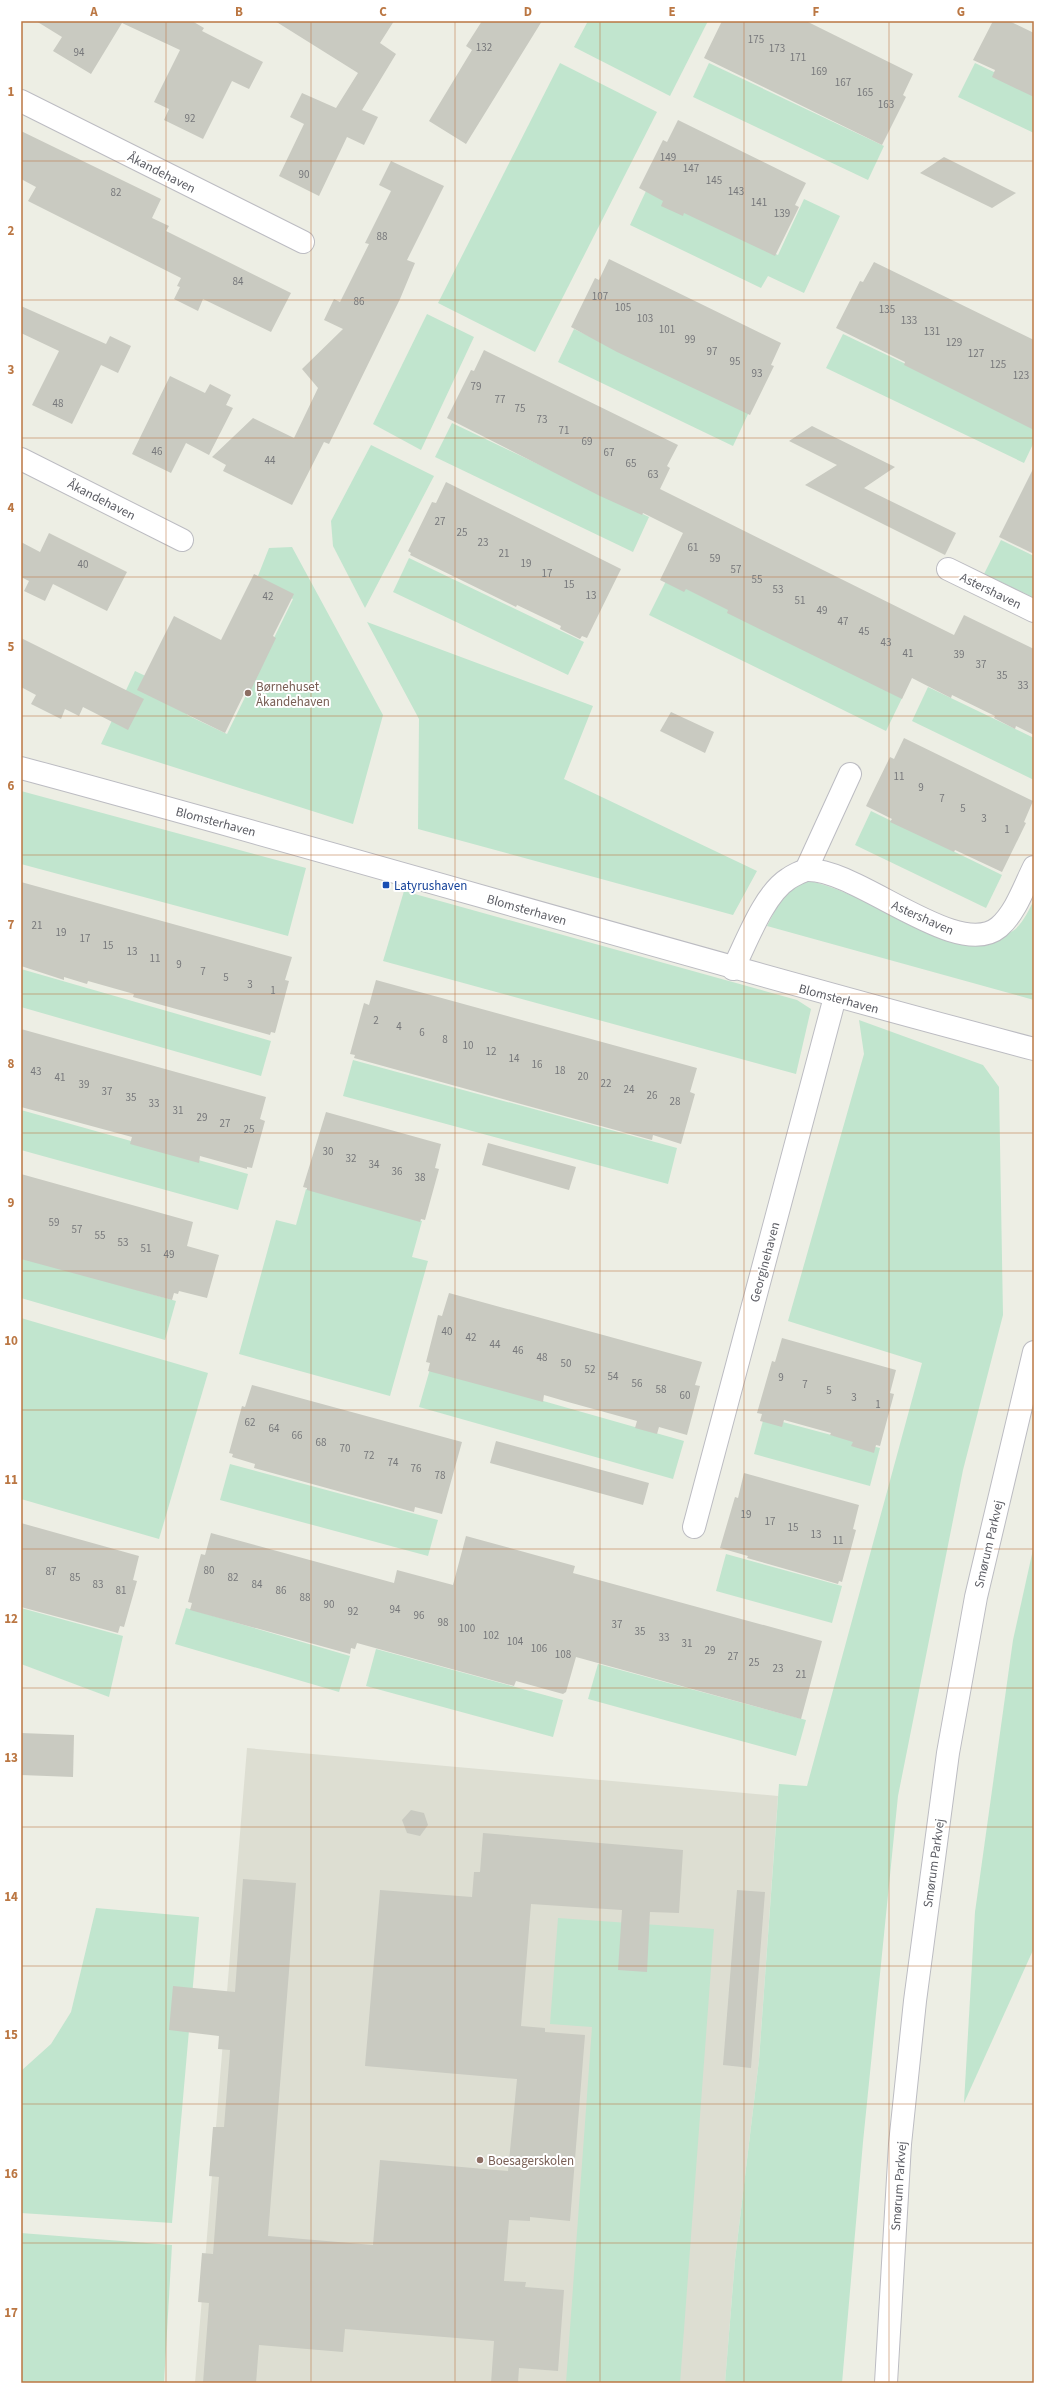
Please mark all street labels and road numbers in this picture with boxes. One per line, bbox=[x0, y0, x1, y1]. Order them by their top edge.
street label: Åkandehaven bbox=[125, 148, 199, 198]
street label: Åkandehaven bbox=[65, 475, 139, 525]
street label: Astershaven bbox=[957, 568, 1024, 614]
street label: Blomsterhaven bbox=[174, 803, 258, 841]
street label: Blomsterhaven bbox=[485, 890, 569, 930]
street label: Astershaven bbox=[889, 896, 957, 940]
street label: Blomsterhaven bbox=[797, 980, 881, 1018]
street label: Georginehaven bbox=[746, 1220, 784, 1304]
street label: Smørum Parkvej bbox=[970, 1498, 1008, 1590]
street label: Smørum Parkvej bbox=[919, 1817, 949, 1909]
street label: Smørum Parkvej bbox=[887, 2141, 911, 2231]

